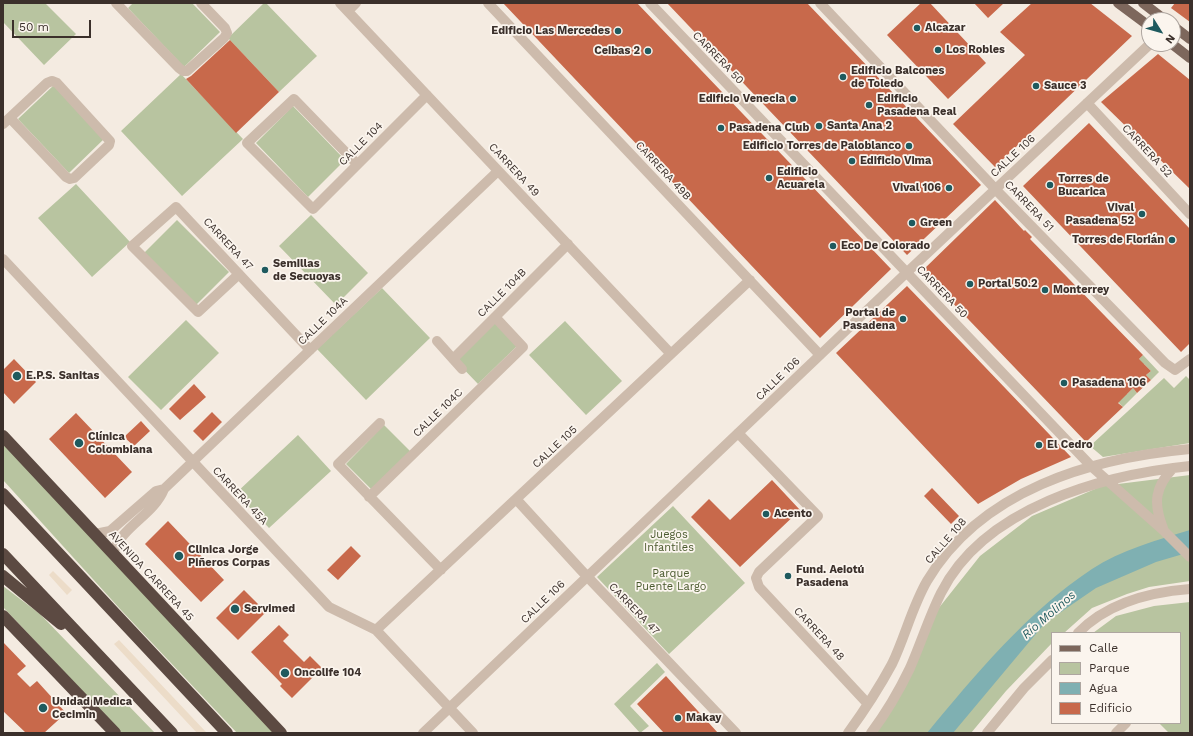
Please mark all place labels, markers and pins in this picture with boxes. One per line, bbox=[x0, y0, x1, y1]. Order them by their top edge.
place label: Alcazar bbox=[925, 21, 965, 35]
marker: Alcazar bbox=[912, 23, 922, 33]
place label: Edificio Las Mercedes bbox=[491, 24, 610, 38]
marker: Edificio Las Mercedes bbox=[613, 26, 623, 36]
place label: Los Robles bbox=[946, 43, 1005, 57]
place label: Ceibas 2 bbox=[594, 44, 640, 58]
marker: Los Robles bbox=[933, 45, 943, 55]
marker: Ceibas 2 bbox=[643, 46, 653, 56]
place label: Edificio Balcones de Toledo bbox=[851, 64, 944, 90]
marker: Edificio Balcones de Toledo bbox=[838, 72, 848, 82]
place label: Sauce 3 bbox=[1044, 79, 1087, 93]
marker: Sauce 3 bbox=[1031, 81, 1041, 91]
place label: Edificio Venecia bbox=[699, 92, 785, 106]
place label: Edificio Pasadena Real bbox=[877, 92, 956, 118]
marker: Edificio Venecia bbox=[788, 94, 798, 104]
marker: Edificio Pasadena Real bbox=[864, 100, 874, 110]
place label: Santa Ana 2 bbox=[827, 119, 892, 133]
place label: Pasadena Club bbox=[729, 121, 809, 135]
marker: Santa Ana 2 bbox=[814, 121, 824, 131]
marker: Pasadena Club bbox=[716, 123, 726, 133]
place label: Edificio Torres de Paloblanco bbox=[743, 139, 901, 153]
marker: Edificio Torres de Paloblanco bbox=[904, 141, 914, 151]
place label: Edificio Vima bbox=[860, 154, 931, 168]
marker: Edificio Vima bbox=[847, 156, 857, 166]
place label: Edificio Acuarela bbox=[777, 165, 825, 191]
place label: Torres de Bucarica bbox=[1058, 172, 1109, 198]
marker: Edificio Acuarela bbox=[764, 173, 774, 183]
marker: Torres de Bucarica bbox=[1045, 180, 1055, 190]
place label: Vival 106 bbox=[893, 181, 941, 195]
marker: Vival 106 bbox=[944, 183, 954, 193]
place label: Vival Pasadena 52 bbox=[1066, 201, 1134, 227]
marker: Vival Pasadena 52 bbox=[1137, 209, 1147, 219]
place label: Green bbox=[920, 216, 952, 230]
marker: Green bbox=[907, 218, 917, 228]
place label: Torres de Florián bbox=[1072, 233, 1164, 247]
marker: Torres de Florián bbox=[1167, 235, 1177, 245]
place label: Eco De Colorado bbox=[841, 239, 930, 253]
marker: Eco De Colorado bbox=[828, 241, 838, 251]
place label: Semillas de Secuoyas bbox=[273, 257, 341, 283]
marker: Semillas de Secuoyas bbox=[260, 265, 270, 275]
place label: Portal 50.2 bbox=[978, 277, 1038, 291]
marker: Portal 50.2 bbox=[965, 279, 975, 289]
place label: Monterrey bbox=[1053, 283, 1109, 297]
marker: Monterrey bbox=[1040, 285, 1050, 295]
place label: Portal de Pasadena bbox=[843, 306, 895, 332]
marker: Portal de Pasadena bbox=[898, 314, 908, 324]
place label: E.P.S. Sanitas bbox=[26, 369, 99, 383]
marker: E.P.S. Sanitas bbox=[11, 370, 23, 382]
place label: Pasadena 106 bbox=[1072, 376, 1146, 390]
marker: Pasadena 106 bbox=[1059, 378, 1069, 388]
place label: Clínica Colombiana bbox=[88, 430, 152, 456]
marker: Clínica Colombiana bbox=[73, 437, 85, 449]
place label: El Cedro bbox=[1047, 438, 1093, 452]
marker: El Cedro bbox=[1034, 440, 1044, 450]
place label: Acento bbox=[774, 507, 812, 521]
marker: Acento bbox=[761, 509, 771, 519]
place label: Clinica Jorge Piñeros Corpas bbox=[188, 543, 270, 569]
marker: Clinica Jorge Piñeros Corpas bbox=[173, 550, 185, 562]
place label: Fund. Aeiotú Pasadena bbox=[796, 563, 864, 589]
marker: Fund. Aeiotú Pasadena bbox=[783, 571, 793, 581]
place label: Servimed bbox=[244, 602, 295, 616]
marker: Servimed bbox=[229, 603, 241, 615]
place label: Oncolife 104 bbox=[294, 666, 361, 680]
marker: Oncolife 104 bbox=[279, 667, 291, 679]
place label: Unidad Medica Cecimin bbox=[52, 695, 132, 721]
marker: Unidad Medica Cecimin bbox=[37, 702, 49, 714]
place label: Makay bbox=[686, 711, 721, 725]
marker: Makay bbox=[673, 713, 683, 723]

